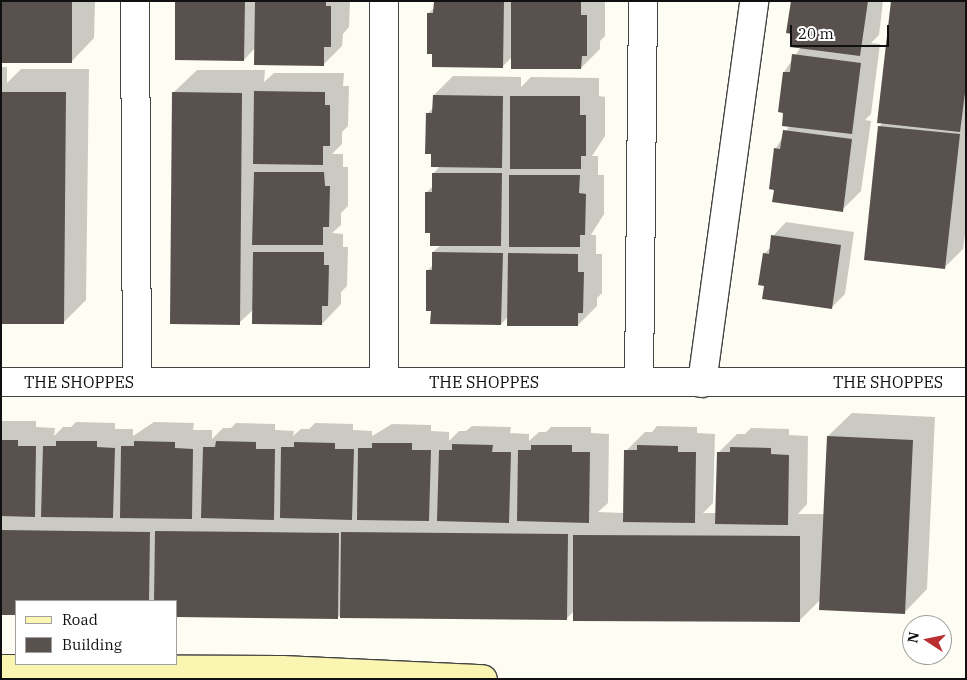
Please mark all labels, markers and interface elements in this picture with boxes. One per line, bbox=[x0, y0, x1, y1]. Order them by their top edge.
scale bar bbox=[792, 15, 891, 47]
text: 20 m bbox=[798, 24, 834, 43]
street label: THE SHOPPES bbox=[24, 372, 134, 392]
street label: THE SHOPPES bbox=[429, 372, 539, 392]
street label: THE SHOPPES bbox=[833, 372, 943, 392]
legend bbox=[15, 600, 178, 665]
text: Road bbox=[62, 610, 98, 629]
north arrow bbox=[902, 615, 952, 665]
text: N bbox=[903, 630, 923, 644]
text: Building bbox=[62, 635, 122, 654]

